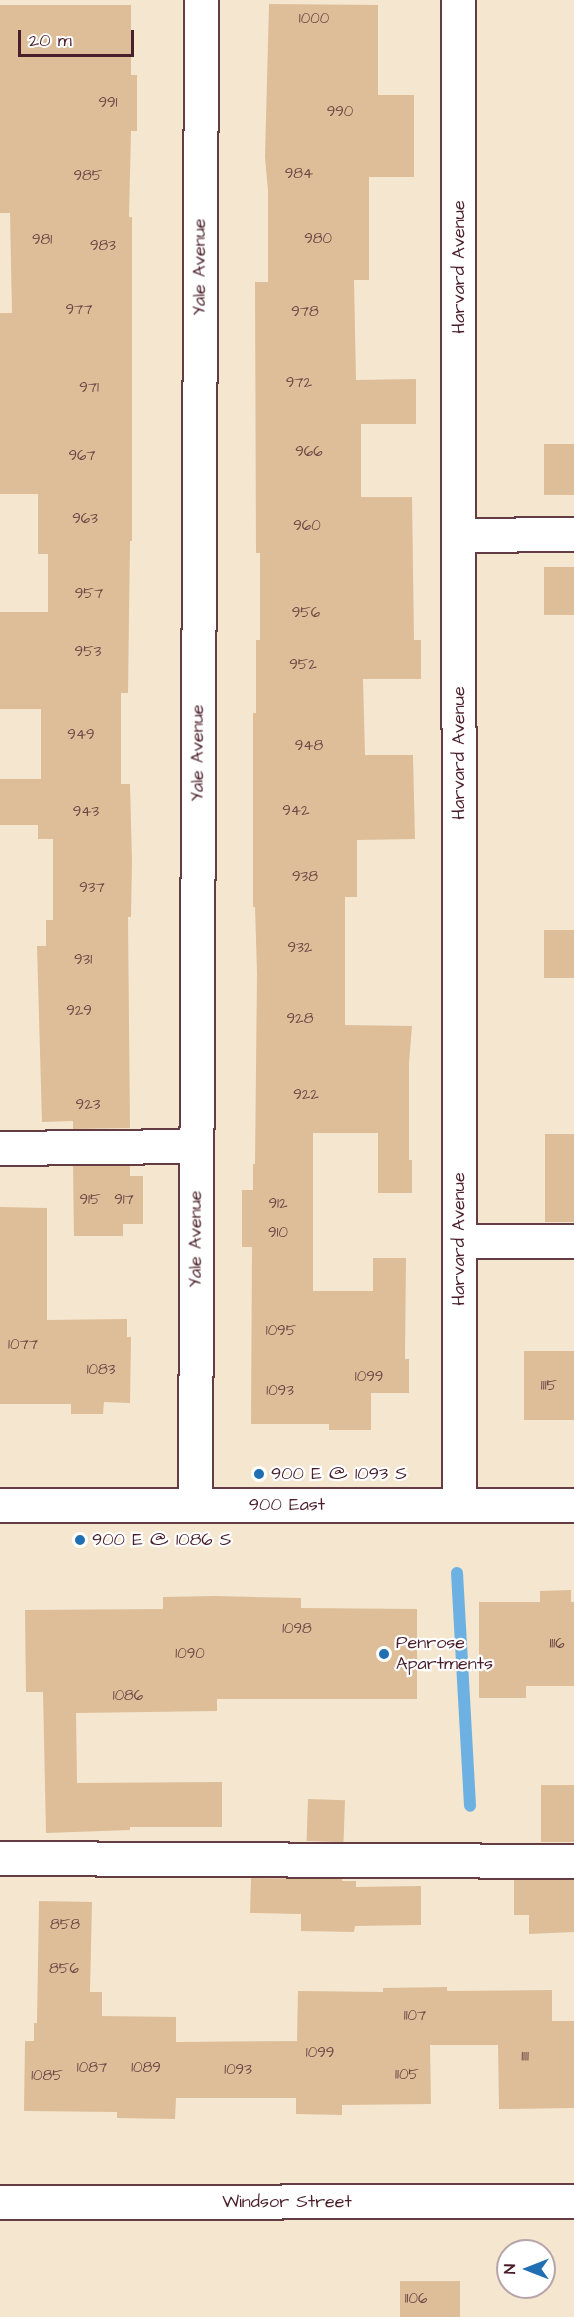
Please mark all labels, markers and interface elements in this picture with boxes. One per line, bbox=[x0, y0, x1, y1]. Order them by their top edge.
house number: 1000 bbox=[299, 10, 329, 28]
scale bar bbox=[21, 18, 136, 56]
text: 20 m bbox=[29, 28, 72, 53]
house number: 991 bbox=[99, 94, 117, 112]
house number: 990 bbox=[327, 103, 353, 121]
house number: 984 bbox=[285, 165, 313, 183]
house number: 985 bbox=[74, 167, 102, 185]
street label: Harvard Avenue bbox=[448, 200, 470, 334]
street label: Yale Avenue bbox=[189, 218, 211, 316]
house number: 980 bbox=[304, 230, 332, 248]
house number: 981 bbox=[32, 231, 52, 249]
house number: 983 bbox=[90, 237, 116, 255]
house number: 977 bbox=[66, 301, 92, 319]
house number: 978 bbox=[291, 303, 319, 321]
house number: 972 bbox=[286, 374, 312, 392]
house number: 971 bbox=[79, 379, 99, 397]
house number: 966 bbox=[295, 443, 323, 461]
house number: 967 bbox=[68, 447, 96, 465]
house number: 963 bbox=[72, 510, 98, 528]
house number: 960 bbox=[293, 517, 321, 535]
house number: 957 bbox=[75, 585, 103, 603]
house number: 956 bbox=[292, 604, 320, 622]
house number: 953 bbox=[75, 643, 101, 661]
house number: 952 bbox=[289, 656, 317, 674]
street label: Harvard Avenue bbox=[448, 686, 470, 820]
street label: Yale Avenue bbox=[187, 704, 209, 802]
house number: 949 bbox=[67, 726, 95, 744]
house number: 948 bbox=[295, 737, 323, 755]
house number: 942 bbox=[282, 802, 310, 820]
house number: 943 bbox=[73, 803, 99, 821]
house number: 938 bbox=[292, 868, 318, 886]
house number: 937 bbox=[79, 879, 105, 897]
house number: 932 bbox=[288, 939, 312, 957]
house number: 931 bbox=[74, 951, 92, 969]
house number: 929 bbox=[66, 1002, 92, 1020]
house number: 928 bbox=[287, 1010, 313, 1028]
house number: 922 bbox=[293, 1086, 319, 1104]
house number: 923 bbox=[76, 1096, 100, 1114]
street label: Harvard Avenue bbox=[448, 1172, 470, 1306]
street label: Yale Avenue bbox=[185, 1190, 207, 1288]
house number: 915 bbox=[79, 1191, 101, 1209]
house number: 917 bbox=[114, 1191, 134, 1209]
house number: 912 bbox=[268, 1195, 288, 1213]
house number: 910 bbox=[268, 1224, 288, 1242]
house number: 1095 bbox=[266, 1322, 296, 1340]
house number: 1077 bbox=[8, 1336, 38, 1354]
house number: 1083 bbox=[87, 1361, 115, 1379]
house number: 1099 bbox=[355, 1368, 383, 1386]
house number: 1115 bbox=[541, 1377, 557, 1395]
house number: 1093 bbox=[266, 1382, 294, 1400]
place label: 900 E @ 1093 S bbox=[271, 1463, 407, 1485]
marker: 900 E @ 1093 S bbox=[252, 1467, 266, 1481]
street label: 900 East bbox=[249, 1494, 325, 1516]
place label: 900 E @ 1086 S bbox=[92, 1529, 231, 1551]
marker: 900 E @ 1086 S bbox=[73, 1533, 87, 1547]
house number: 1098 bbox=[282, 1620, 312, 1638]
place label: Penrose Apartments bbox=[396, 1633, 493, 1676]
house number: 1116 bbox=[549, 1635, 565, 1653]
house number: 1090 bbox=[175, 1645, 205, 1663]
marker: Penrose Apartments bbox=[377, 1647, 391, 1661]
house number: 1086 bbox=[113, 1687, 143, 1705]
house number: 858 bbox=[50, 1916, 80, 1934]
house number: 856 bbox=[49, 1960, 79, 1978]
house number: 1107 bbox=[404, 2007, 426, 2025]
house number: 1099 bbox=[306, 2044, 334, 2062]
house number: 1111 bbox=[521, 2048, 529, 2066]
house number: 1087 bbox=[77, 2059, 107, 2077]
house number: 1089 bbox=[131, 2059, 161, 2077]
house number: 1093 bbox=[224, 2061, 252, 2079]
house number: 1105 bbox=[395, 2066, 419, 2084]
house number: 1085 bbox=[31, 2067, 63, 2085]
street label: Windsor Street bbox=[222, 2191, 352, 2213]
north arrow bbox=[496, 2239, 556, 2299]
text: N bbox=[499, 2264, 521, 2274]
house number: 1106 bbox=[405, 2290, 427, 2308]

